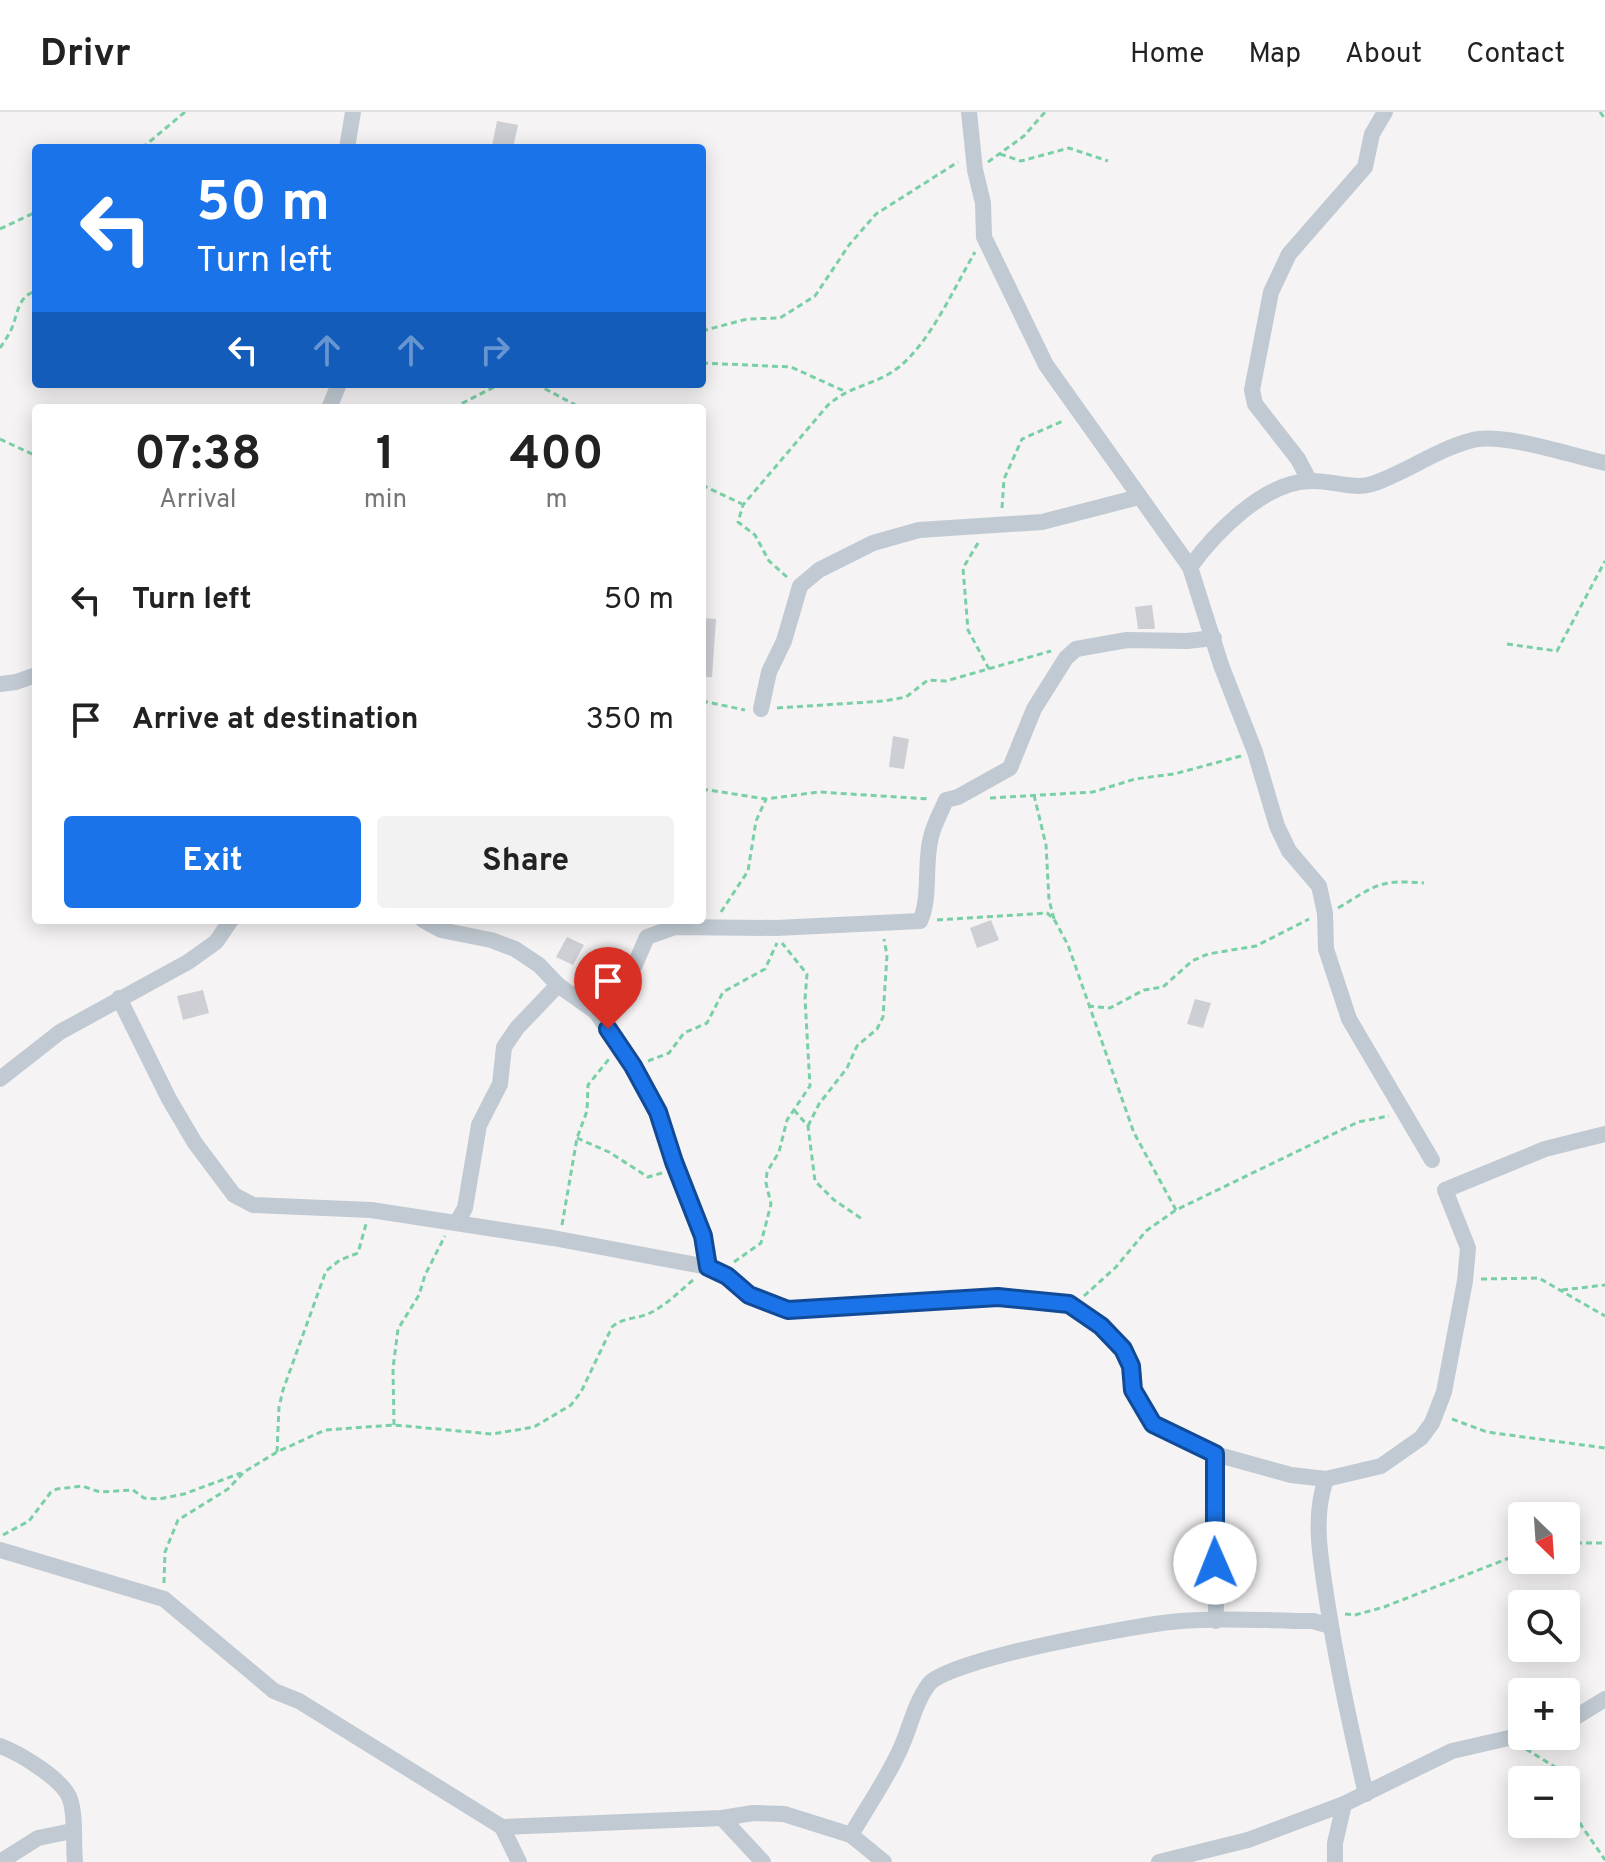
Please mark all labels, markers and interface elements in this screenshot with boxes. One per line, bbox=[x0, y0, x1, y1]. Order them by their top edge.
text: Drivr bbox=[40, 31, 131, 80]
text: Home bbox=[1130, 37, 1204, 73]
text: Map bbox=[1248, 37, 1301, 73]
text: About bbox=[1345, 37, 1422, 73]
text: Contact bbox=[1466, 37, 1565, 73]
text: 50 m bbox=[196, 170, 330, 240]
icon: left bbox=[64, 176, 168, 280]
text: Turn left bbox=[196, 239, 333, 285]
icon: left bbox=[221, 328, 265, 372]
icon: ahead bbox=[305, 328, 349, 372]
icon: ahead bbox=[389, 328, 433, 372]
icon: right bbox=[473, 328, 517, 372]
text: 07:38 bbox=[134, 426, 261, 486]
text: 1 bbox=[376, 426, 395, 486]
text: 400 bbox=[509, 426, 604, 486]
text: Arrival bbox=[159, 484, 237, 517]
text: min bbox=[364, 484, 407, 517]
text: m bbox=[546, 484, 568, 517]
icon: left bbox=[64, 578, 108, 622]
text: Turn left bbox=[132, 582, 252, 619]
text: 50 m bbox=[604, 582, 674, 619]
icon: arrive bbox=[64, 698, 108, 742]
text: Arrive at destination bbox=[132, 702, 418, 739]
text: 350 m bbox=[586, 702, 674, 739]
button: Exit bbox=[64, 816, 361, 908]
button: Share bbox=[377, 816, 674, 908]
pin bbox=[574, 947, 642, 1029]
icon: arrive bbox=[586, 959, 630, 1003]
north arrow bbox=[1508, 1502, 1580, 1574]
map controls bbox=[1508, 1502, 1580, 1838]
position arrow bbox=[1173, 1521, 1257, 1605]
button: search bbox=[1508, 1590, 1580, 1662]
button: + bbox=[1508, 1678, 1580, 1750]
button: − bbox=[1508, 1766, 1580, 1838]

